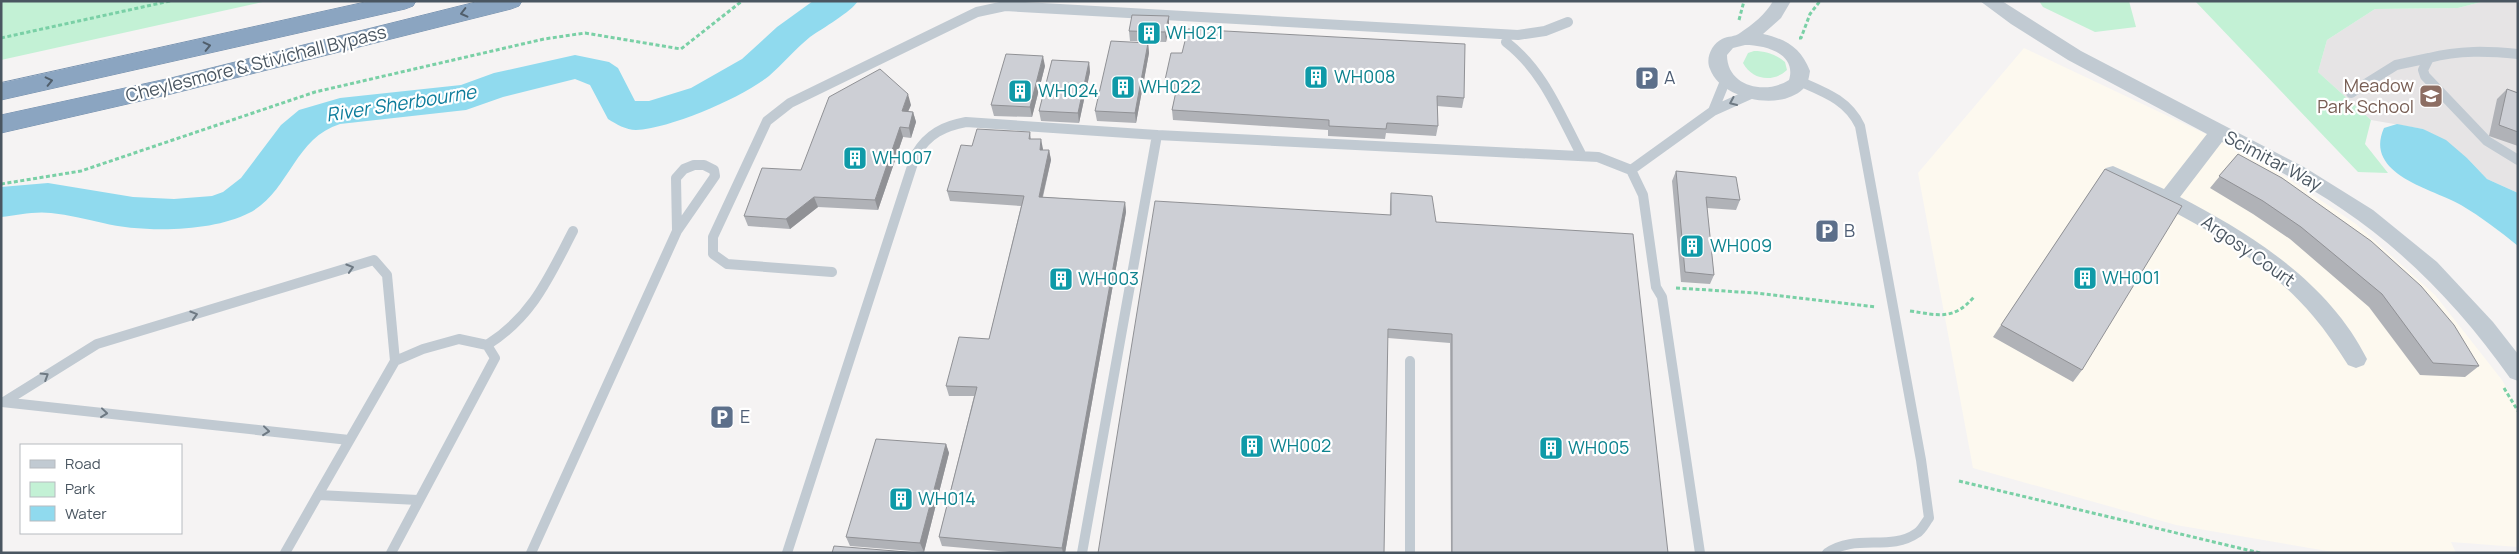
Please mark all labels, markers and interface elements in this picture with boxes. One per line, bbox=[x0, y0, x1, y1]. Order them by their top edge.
one-way arrow bbox=[459, 7, 468, 18]
street label: Cheylesmore & Stivichall Bypass bbox=[123, 19, 389, 107]
building icon: WH021 bbox=[1136, 20, 1162, 46]
place label: WH021 bbox=[1166, 20, 1223, 44]
one-way arrow bbox=[203, 41, 212, 52]
building icon: WH008 bbox=[1303, 64, 1329, 90]
place label: WH008 bbox=[1334, 64, 1396, 88]
parking icon: A bbox=[1634, 65, 1660, 91]
place label: A bbox=[1664, 65, 1676, 89]
place label: Meadow Park School bbox=[2317, 73, 2414, 118]
building icon: WH022 bbox=[1110, 74, 1136, 100]
place label: WH022 bbox=[1140, 74, 1201, 98]
one-way arrow bbox=[44, 76, 53, 87]
water label: River Sherbourne bbox=[324, 78, 480, 128]
building icon: WH024 bbox=[1007, 78, 1033, 104]
place label: WH024 bbox=[1038, 78, 1099, 102]
school or university icon: Meadow Park School bbox=[2418, 83, 2444, 109]
one-way arrow bbox=[1729, 95, 1738, 106]
street label: Scimitar Way bbox=[2221, 124, 2327, 196]
building icon: WH007 bbox=[842, 145, 868, 171]
place label: WH007 bbox=[872, 145, 932, 169]
street label: Argosy Court bbox=[2197, 209, 2300, 291]
parking icon: B bbox=[1814, 218, 1840, 244]
place label: B bbox=[1844, 218, 1855, 242]
building icon: WH009 bbox=[1679, 233, 1705, 259]
place label: WH009 bbox=[1710, 233, 1772, 257]
one-way arrow bbox=[345, 263, 353, 273]
building icon: WH001 bbox=[2072, 265, 2098, 291]
place label: WH001 bbox=[2102, 265, 2160, 289]
building icon: WH003 bbox=[1048, 266, 1074, 292]
place label: WH003 bbox=[1078, 266, 1139, 290]
one-way arrow bbox=[190, 310, 198, 320]
one-way arrow bbox=[40, 373, 49, 383]
parking icon: E bbox=[709, 404, 735, 430]
place label: E bbox=[740, 404, 750, 428]
one-way arrow bbox=[101, 407, 109, 418]
one-way arrow bbox=[262, 425, 270, 436]
building icon: WH002 bbox=[1239, 433, 1265, 459]
place label: WH002 bbox=[1270, 433, 1331, 457]
building icon: WH005 bbox=[1538, 435, 1564, 461]
place label: WH005 bbox=[1568, 435, 1630, 459]
legend bbox=[20, 444, 182, 534]
text: Road bbox=[65, 453, 101, 474]
text: Park bbox=[65, 478, 95, 499]
building icon: WH014 bbox=[888, 486, 914, 512]
place label: WH014 bbox=[918, 486, 976, 510]
text: Water bbox=[65, 503, 107, 524]

